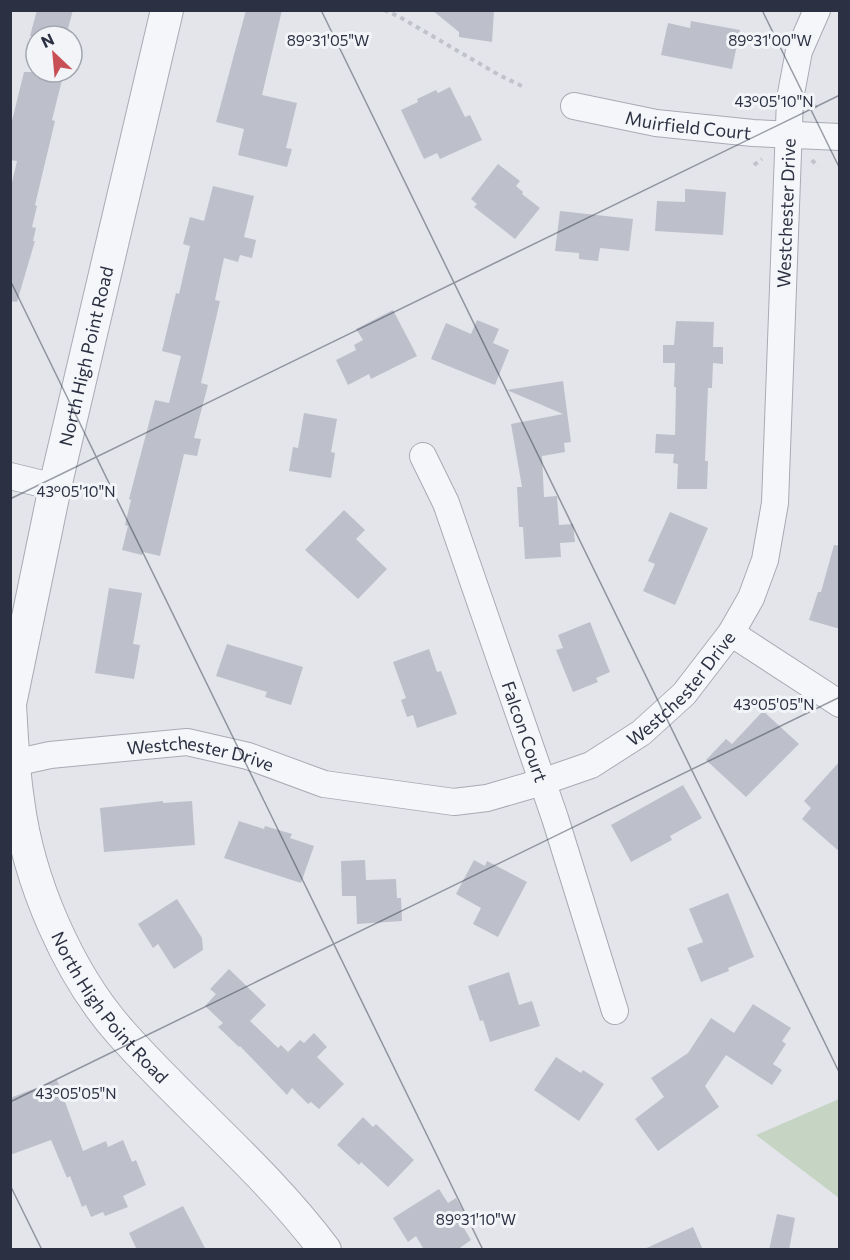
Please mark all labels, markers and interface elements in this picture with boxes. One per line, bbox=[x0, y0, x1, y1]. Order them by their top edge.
north arrow bbox=[24, 24, 84, 84]
text: N bbox=[38, 29, 57, 51]
text: 89°31'05"W bbox=[287, 31, 369, 49]
text: 89°31'00"W bbox=[728, 31, 812, 49]
text: 43°05'10"N bbox=[734, 92, 814, 110]
street label: Muirfield Court bbox=[623, 106, 752, 144]
street label: Westchester Drive bbox=[772, 138, 800, 288]
street label: North High Point Road bbox=[54, 264, 117, 448]
text: 43°05'10"N bbox=[36, 482, 116, 500]
street label: Westchester Drive bbox=[622, 626, 740, 750]
street label: Falcon Court bbox=[497, 678, 553, 785]
text: 43°05'05"N bbox=[733, 695, 815, 713]
street label: Westchester Drive bbox=[126, 731, 277, 776]
street label: North High Point Road bbox=[47, 928, 173, 1088]
text: 43°05'05"N bbox=[35, 1084, 117, 1102]
text: 89°31'10"W bbox=[436, 1210, 516, 1228]

